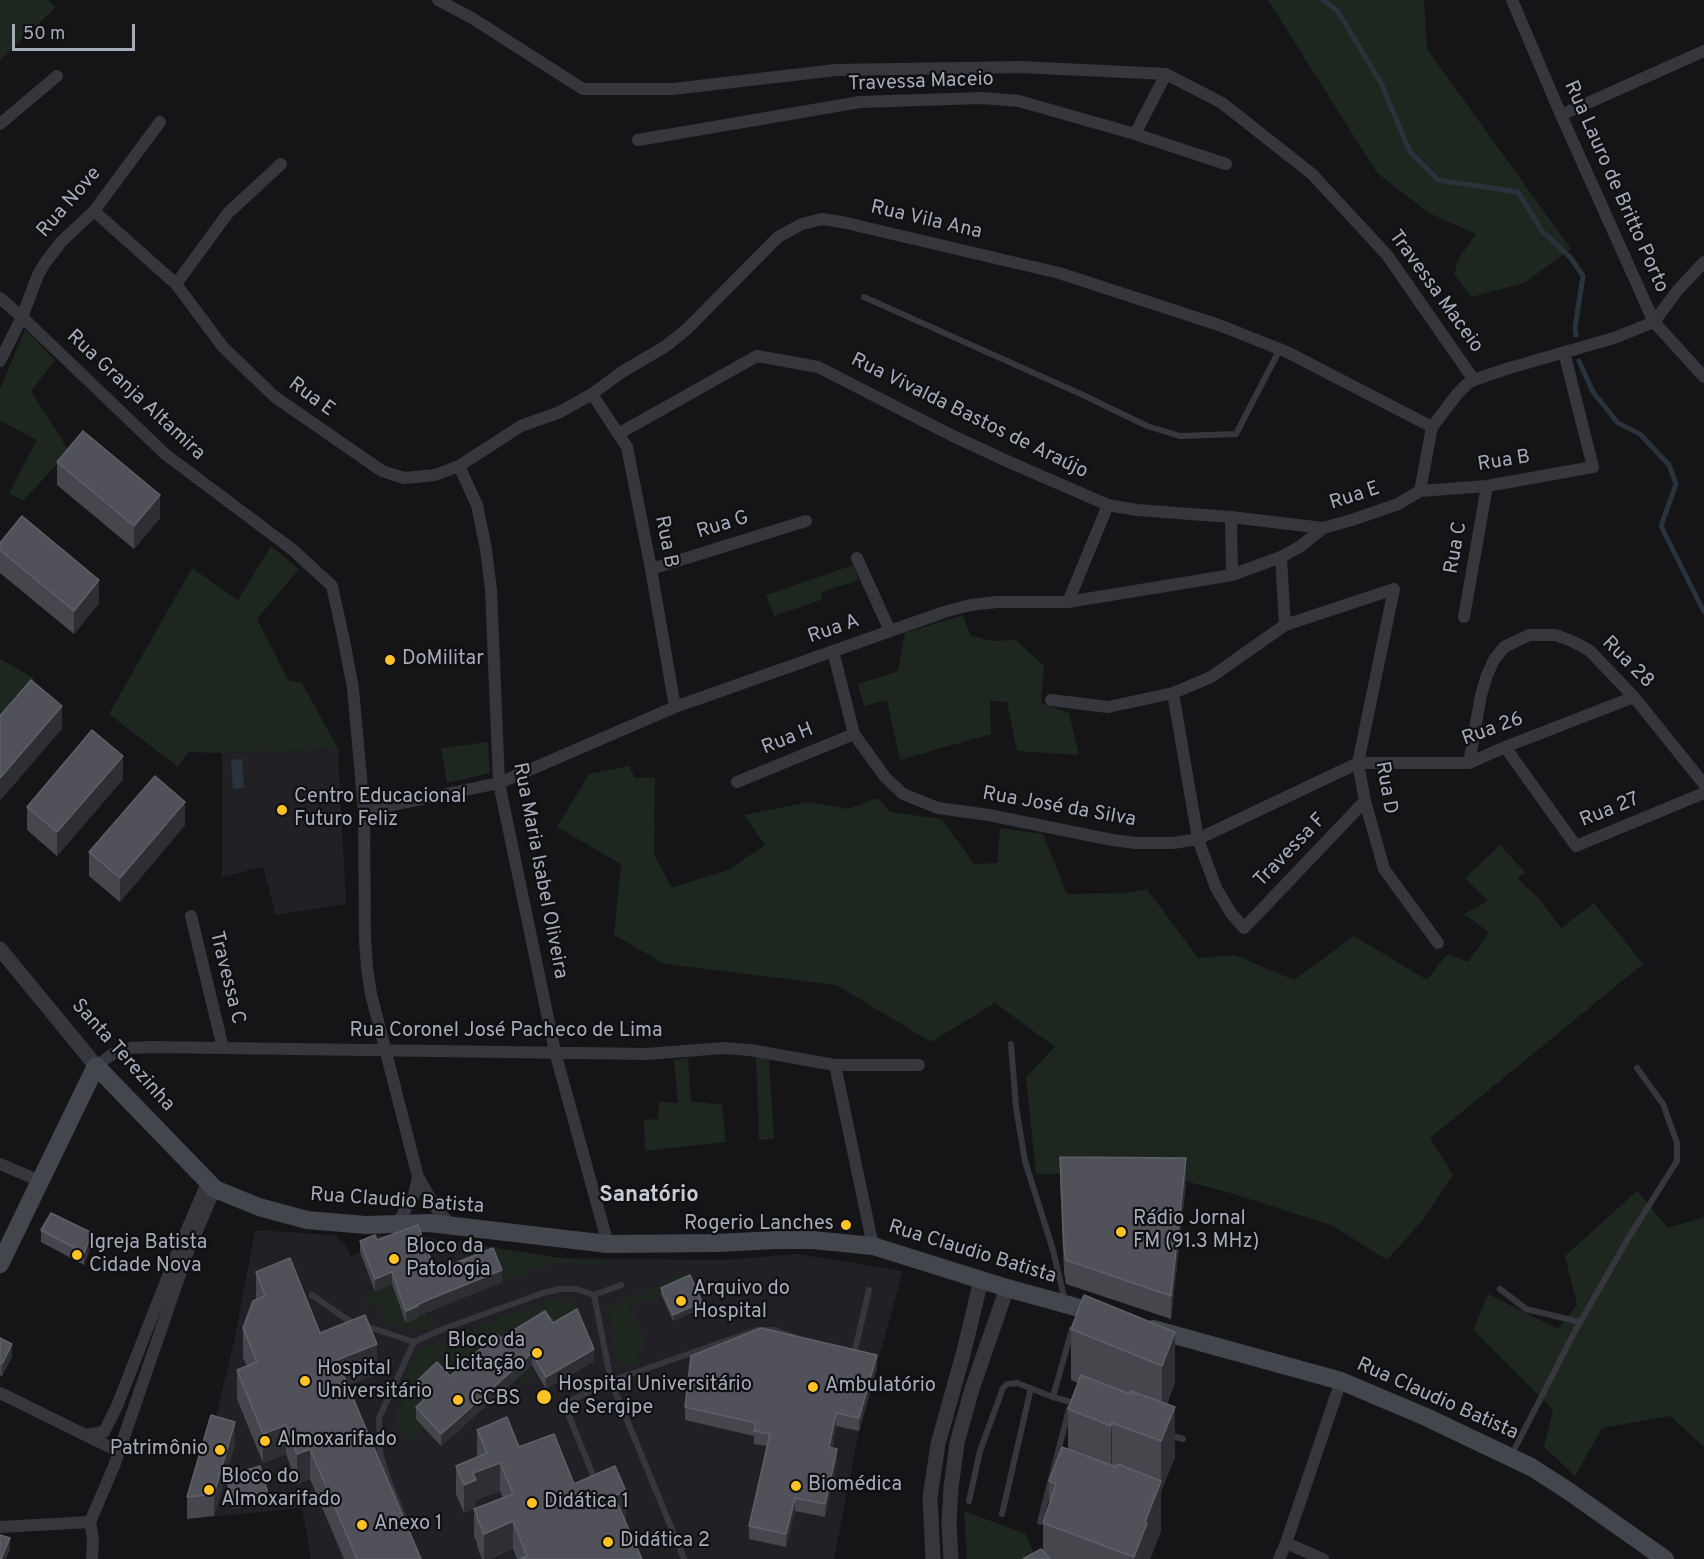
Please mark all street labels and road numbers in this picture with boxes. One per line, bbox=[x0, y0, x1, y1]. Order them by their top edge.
street label: Travessa Maceio bbox=[848, 68, 994, 98]
street label: Rua Lauro de Britto Porto bbox=[1557, 77, 1673, 297]
street label: Rua Nove bbox=[33, 163, 107, 243]
street label: Rua Vila Ana bbox=[868, 197, 984, 245]
street label: Travessa Maceio bbox=[1382, 226, 1488, 358]
street label: Rua Granja Altamira bbox=[61, 326, 209, 466]
street label: Rua Vivalda Bastos de Araújo bbox=[847, 349, 1091, 485]
street label: Rua E bbox=[283, 373, 339, 423]
street label: Rua B bbox=[1476, 446, 1532, 478]
street label: Rua E bbox=[1327, 478, 1383, 516]
street label: Rua G bbox=[694, 507, 752, 545]
street label: Rua B bbox=[648, 514, 682, 570]
street label: Rua C bbox=[1441, 520, 1473, 576]
street label: Rua A bbox=[805, 610, 863, 650]
street label: Rua 28 bbox=[1596, 632, 1658, 694]
street label: Rua 26 bbox=[1459, 708, 1527, 752]
street label: Rua H bbox=[759, 719, 817, 761]
street label: Rua D bbox=[1369, 760, 1401, 816]
street label: Rua Maria Isabel Oliveira bbox=[506, 761, 572, 981]
street label: Rua José da Silva bbox=[980, 783, 1138, 833]
street label: Rua 27 bbox=[1577, 788, 1643, 834]
street label: Travessa F bbox=[1250, 809, 1332, 893]
street label: Travessa C bbox=[203, 929, 249, 1027]
street label: Santa Terezinha bbox=[65, 995, 179, 1117]
street label: Rua Coronel José Pacheco de Lima bbox=[349, 1020, 663, 1044]
street label: Rua Claudio Batista bbox=[309, 1184, 485, 1220]
street label: Rua Claudio Batista bbox=[885, 1216, 1059, 1290]
street label: Rua Claudio Batista bbox=[1352, 1354, 1522, 1446]

